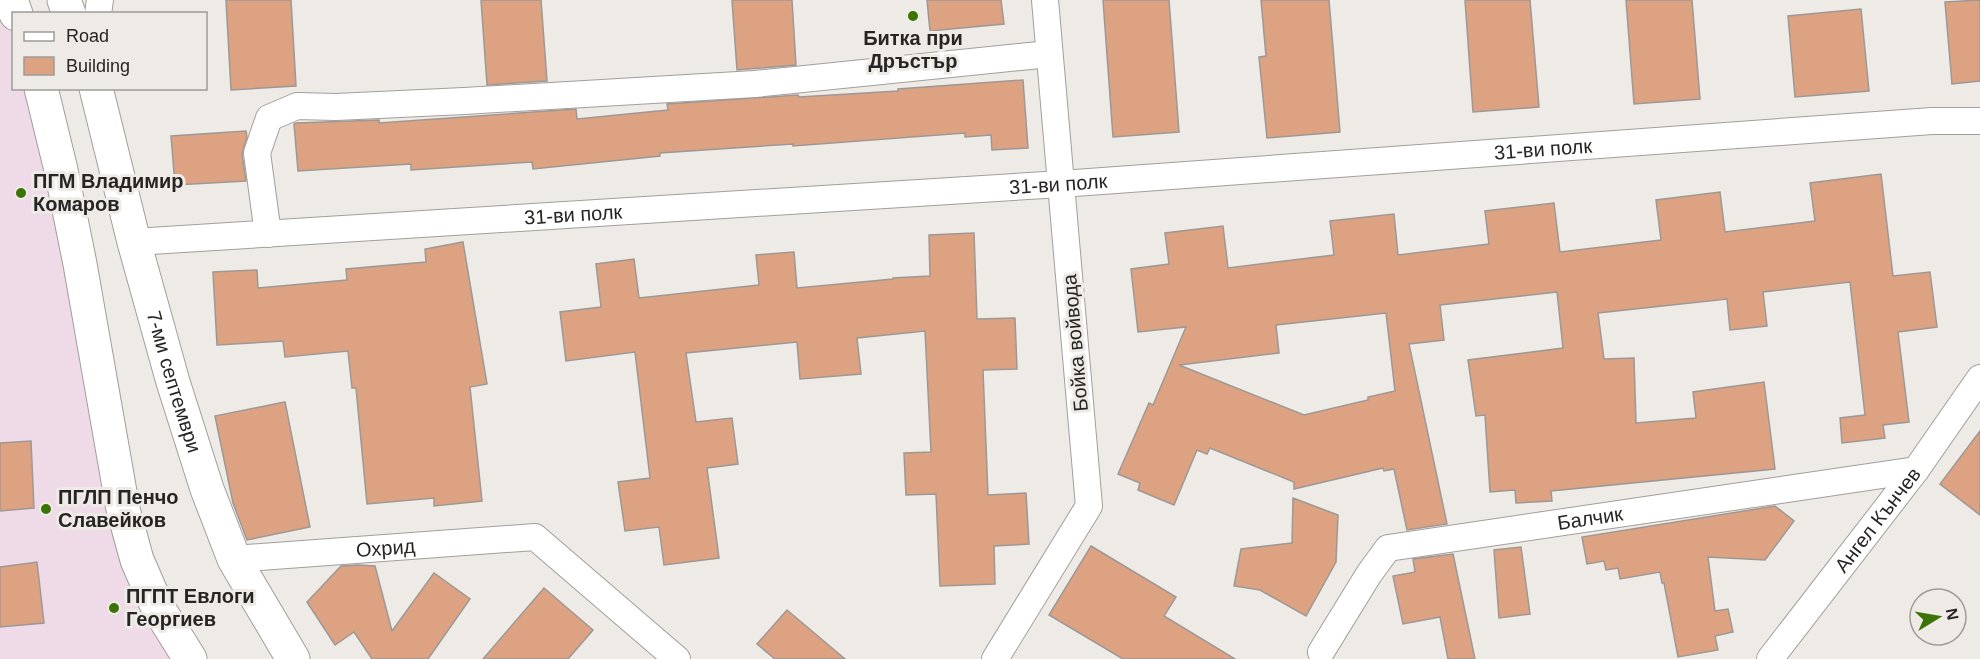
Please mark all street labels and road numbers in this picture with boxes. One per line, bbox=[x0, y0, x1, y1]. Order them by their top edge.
street label: 31-ви полк bbox=[1493, 135, 1593, 164]
street label: 31-ви полк bbox=[1008, 170, 1108, 198]
street label: 31-ви полк bbox=[523, 200, 623, 229]
street label: Бойка войвода bbox=[1058, 273, 1092, 413]
street label: 7-ми септември bbox=[143, 308, 206, 455]
street label: Ангел Кънчев bbox=[1830, 463, 1925, 576]
street label: Балчик bbox=[1556, 502, 1624, 534]
street label: Охрид bbox=[355, 535, 416, 561]

